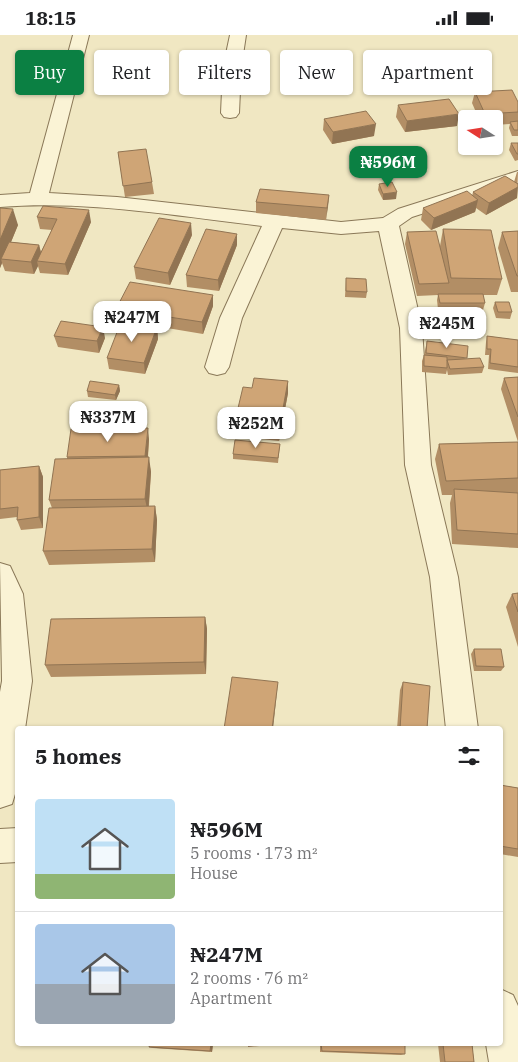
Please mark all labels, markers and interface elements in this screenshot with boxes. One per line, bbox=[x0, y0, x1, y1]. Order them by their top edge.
text: 18:15 bbox=[25, 6, 76, 30]
chip: Buy bbox=[15, 50, 84, 95]
chip: Rent bbox=[94, 50, 169, 95]
chip: Filters bbox=[179, 50, 270, 95]
chip: New bbox=[280, 50, 353, 95]
chip: Apartment bbox=[363, 50, 492, 95]
north arrow bbox=[458, 110, 502, 155]
map controls bbox=[458, 110, 503, 155]
pin: ₦596M bbox=[353, 145, 423, 188]
text: ₦596M bbox=[360, 152, 416, 172]
pin: ₦247M bbox=[97, 301, 167, 343]
text: ₦247M bbox=[104, 307, 160, 327]
pin: ₦245M bbox=[412, 307, 482, 349]
text: ₦245M bbox=[419, 313, 475, 333]
pin: ₦337M bbox=[73, 401, 143, 443]
text: ₦337M bbox=[80, 407, 136, 427]
pin: ₦252M bbox=[221, 407, 291, 449]
text: ₦252M bbox=[228, 413, 284, 433]
text: 5 homes bbox=[35, 742, 121, 770]
icon: filters bbox=[455, 742, 483, 770]
text: ₦596M bbox=[190, 815, 263, 843]
icon: home bbox=[75, 819, 135, 879]
text: 5 rooms · 173 m² bbox=[190, 843, 318, 863]
text: House bbox=[190, 863, 238, 883]
text: ₦247M bbox=[190, 940, 263, 968]
icon: home bbox=[75, 944, 135, 1004]
text: 2 rooms · 76 m² bbox=[190, 968, 308, 988]
text: Apartment bbox=[190, 988, 272, 1008]

